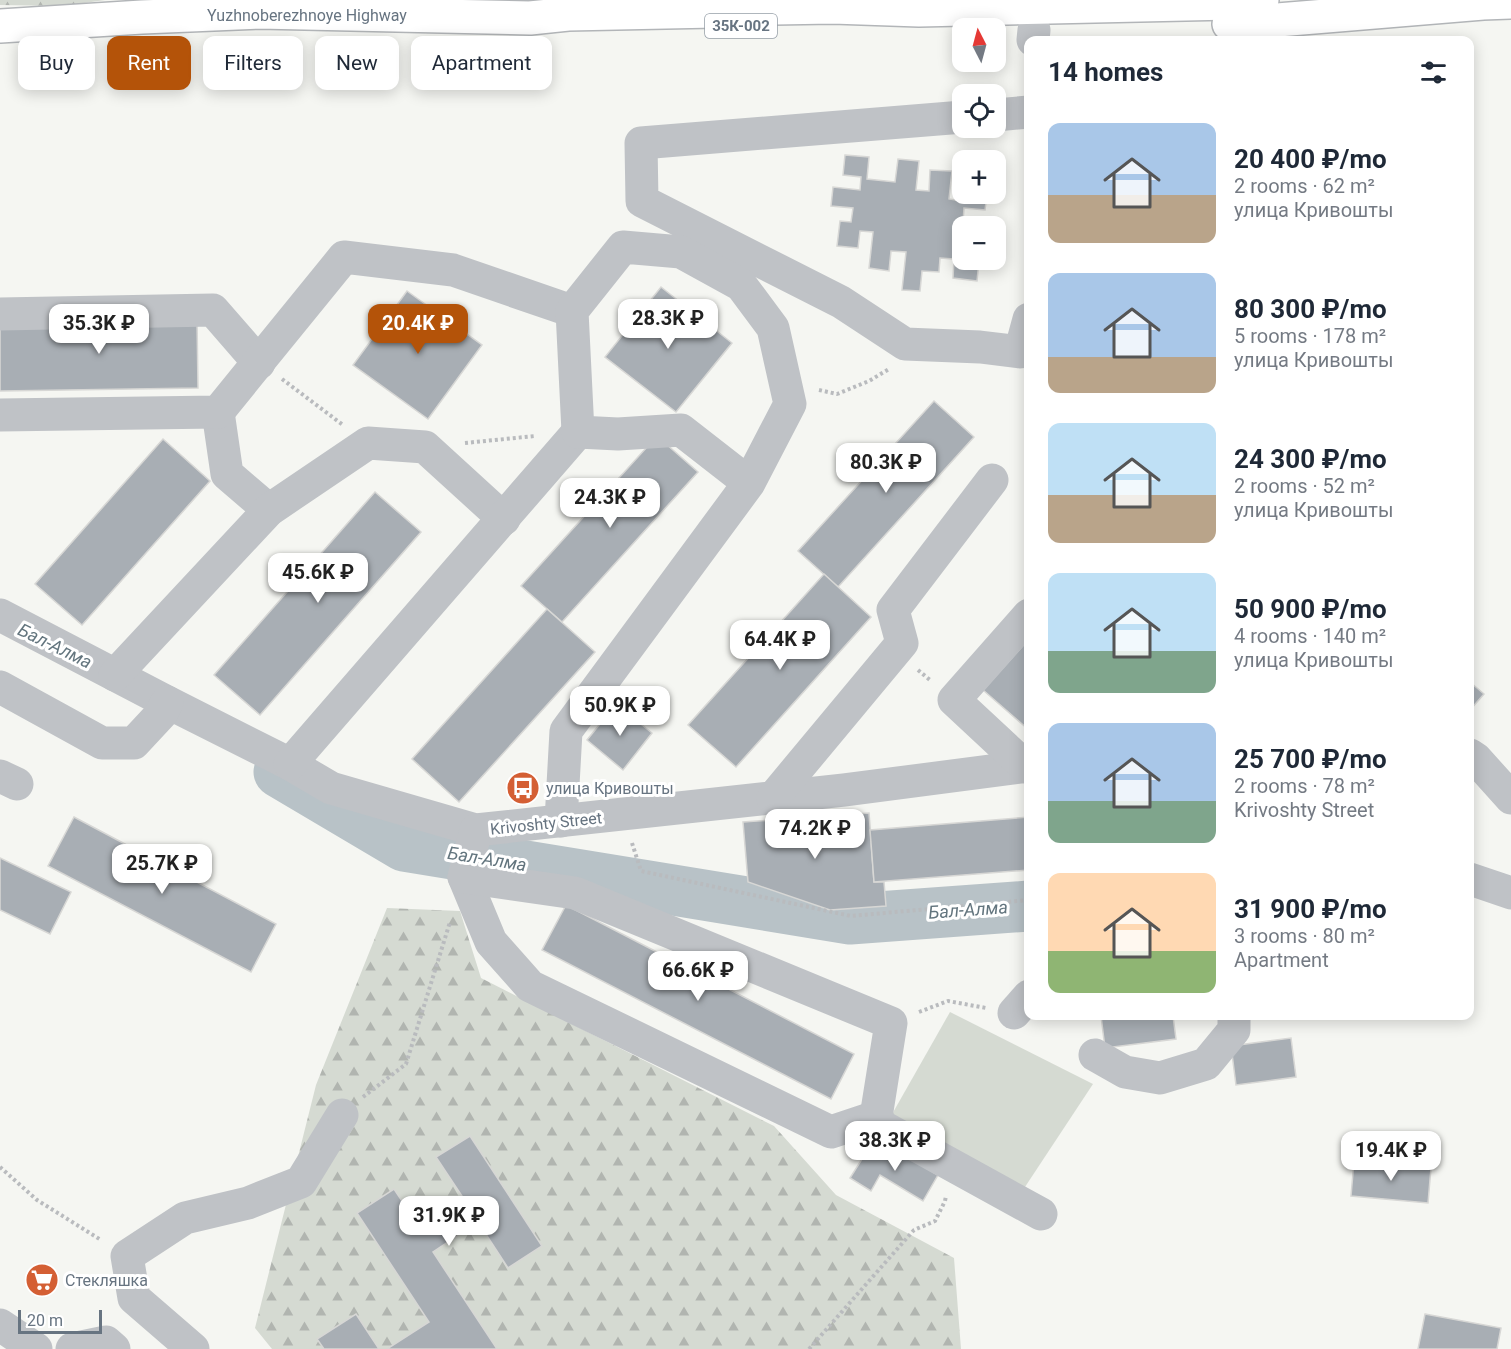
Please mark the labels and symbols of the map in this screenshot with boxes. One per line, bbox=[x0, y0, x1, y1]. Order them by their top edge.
street label: Yuzhnoberezhnoye Highway bbox=[207, 6, 407, 25]
road number: 35К-002 bbox=[705, 14, 777, 38]
north arrow bbox=[952, 18, 1006, 72]
pin: 28.3K ₽ bbox=[613, 299, 723, 350]
pin: 35.3K ₽ bbox=[44, 304, 154, 355]
pin: 20.4K ₽ bbox=[363, 304, 473, 355]
pin: 80.3K ₽ bbox=[831, 443, 941, 494]
pin: 24.3K ₽ bbox=[555, 478, 665, 529]
pin: 45.6K ₽ bbox=[263, 553, 373, 604]
water label: Бал-Алма bbox=[15, 619, 96, 672]
pin: 64.4K ₽ bbox=[725, 620, 835, 671]
pin: 50.9K ₽ bbox=[565, 686, 675, 737]
bus stop icon: улица Кривошты bbox=[505, 770, 541, 806]
place label: улица Кривошты bbox=[546, 779, 674, 798]
street label: Krivoshty Street bbox=[489, 808, 603, 839]
pin: 74.2K ₽ bbox=[760, 809, 870, 860]
water label: Бал-Алма bbox=[446, 842, 528, 875]
pin: 25.7K ₽ bbox=[107, 844, 217, 895]
water label: Бал-Алма bbox=[928, 896, 1008, 923]
pin: 66.6K ₽ bbox=[643, 951, 753, 1002]
pin: 38.3K ₽ bbox=[840, 1121, 950, 1172]
pin: 19.4K ₽ bbox=[1336, 1131, 1446, 1182]
pin: 31.9K ₽ bbox=[394, 1196, 504, 1247]
supermarket icon: Стекляшка bbox=[24, 1262, 60, 1298]
place label: Стекляшка bbox=[65, 1271, 148, 1290]
scale bar bbox=[18, 1307, 102, 1334]

